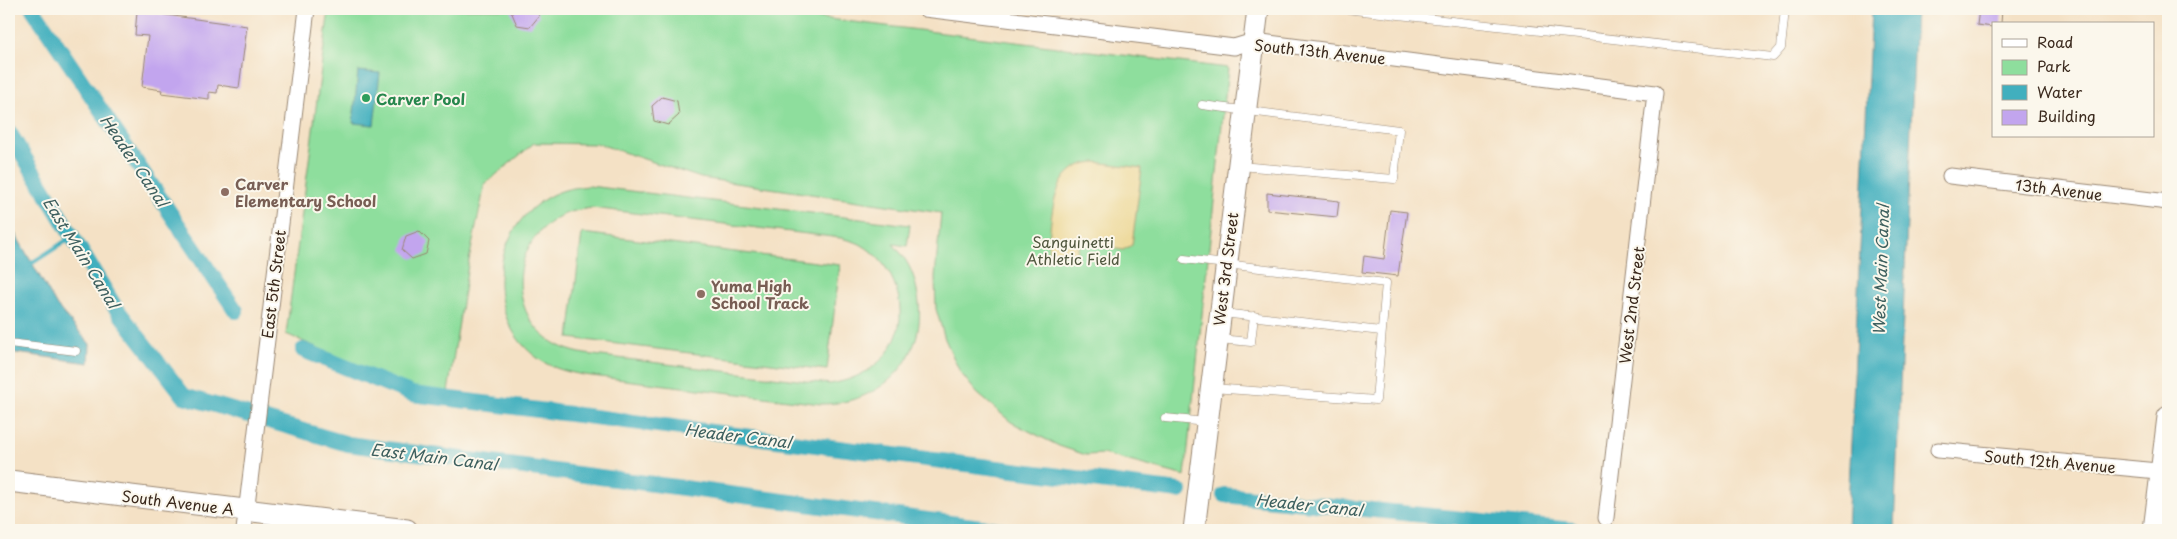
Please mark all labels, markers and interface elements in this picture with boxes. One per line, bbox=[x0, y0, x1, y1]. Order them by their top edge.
legend bbox=[1992, 22, 2154, 138]
text: Road bbox=[2037, 30, 2073, 53]
street label: South 13th Avenue bbox=[1253, 33, 1387, 69]
text: Park bbox=[2037, 54, 2071, 77]
text: Water bbox=[2037, 80, 2082, 103]
place label: Carver Pool bbox=[376, 87, 465, 110]
marker: Carver Pool bbox=[360, 92, 372, 104]
text: Building bbox=[2037, 104, 2096, 127]
water label: Header Canal bbox=[95, 109, 176, 213]
place label: Carver Elementary School bbox=[235, 172, 376, 212]
street label: 13th Avenue bbox=[2014, 172, 2104, 206]
marker: Carver Elementary School bbox=[219, 186, 231, 198]
water label: East Main Canal bbox=[38, 192, 127, 315]
water label: West Main Canal bbox=[1866, 202, 1894, 336]
street label: West 3rd Street bbox=[1207, 211, 1243, 327]
street label: East 5th Street bbox=[255, 228, 291, 340]
park label: Sanguinetti Athletic Field bbox=[1026, 230, 1120, 270]
street label: West 2nd Street bbox=[1612, 245, 1650, 365]
place label: Yuma High School Track bbox=[711, 274, 809, 314]
marker: Yuma High School Track bbox=[695, 288, 707, 300]
water label: Header Canal bbox=[684, 417, 795, 454]
water label: East Main Canal bbox=[369, 436, 501, 476]
street label: South 12th Avenue bbox=[1983, 444, 2117, 478]
street label: South Avenue A bbox=[121, 484, 235, 520]
water label: Header Canal bbox=[1255, 486, 1366, 522]

